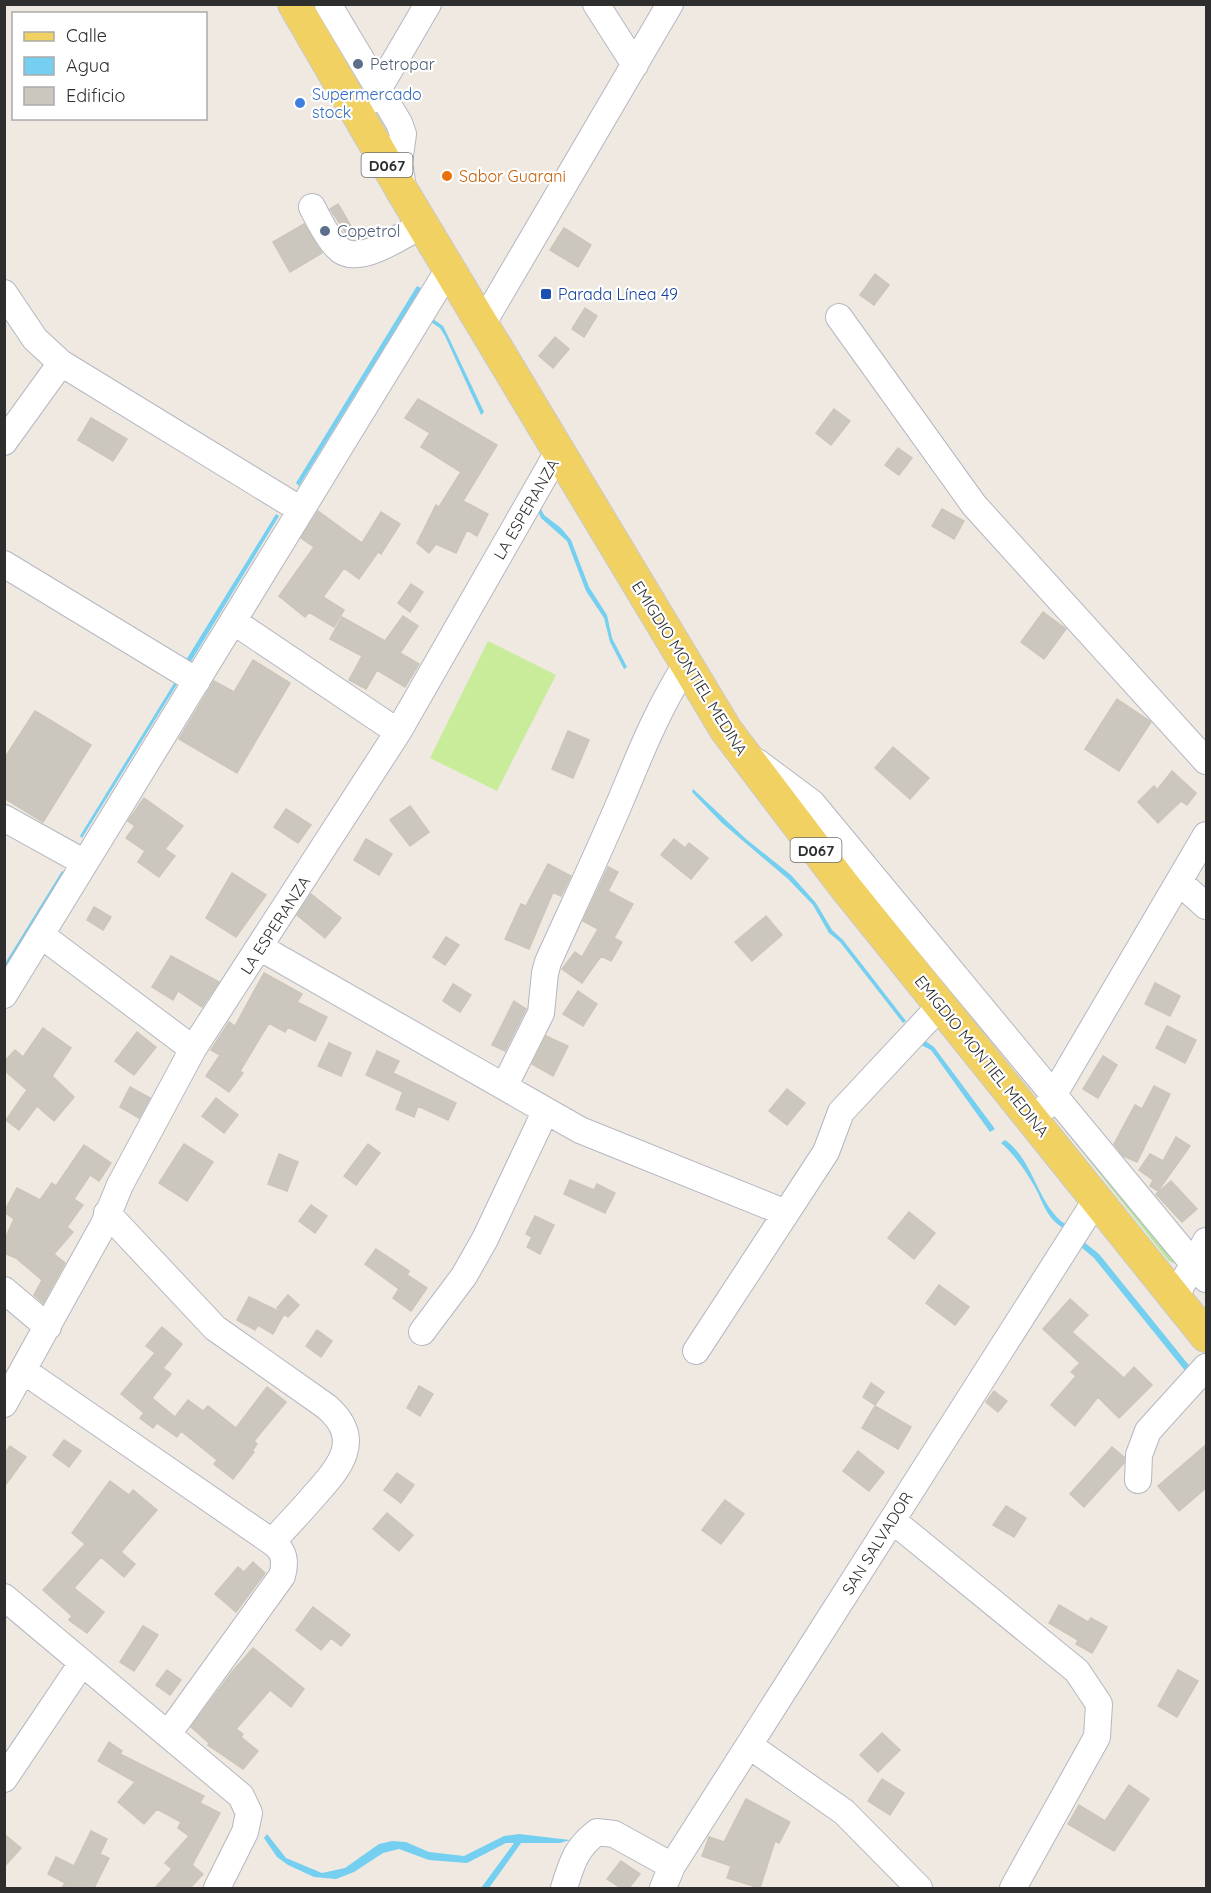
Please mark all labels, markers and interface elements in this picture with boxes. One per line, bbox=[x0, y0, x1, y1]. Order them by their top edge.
legend bbox=[12, 12, 207, 120]
text: Calle bbox=[66, 24, 107, 47]
text: Agua bbox=[66, 54, 110, 77]
place label: Petropar bbox=[370, 54, 435, 74]
marker: Petropar bbox=[351, 57, 365, 71]
text: Edificio bbox=[66, 84, 125, 107]
place label: Supermercado stock bbox=[312, 84, 422, 122]
marker: Supermercado stock bbox=[293, 96, 307, 110]
road number: D067 bbox=[362, 153, 412, 177]
place label: Sabor Guarani bbox=[459, 166, 566, 186]
marker: Sabor Guarani bbox=[440, 169, 454, 183]
place label: Copetrol bbox=[337, 221, 400, 241]
marker: Copetrol bbox=[318, 224, 332, 238]
place label: Parada Línea 49 bbox=[558, 284, 678, 304]
marker: Parada Línea 49 bbox=[539, 287, 553, 301]
street label: LA ESPERANZA bbox=[489, 455, 563, 563]
street label: EMIGDIO MONTIEL MEDINA bbox=[628, 577, 752, 759]
road number: D067 bbox=[790, 838, 842, 862]
street label: LA ESPERANZA bbox=[236, 872, 314, 978]
street label: EMIGDIO MONTIEL MEDINA bbox=[911, 971, 1053, 1141]
street label: SAN SALVADOR bbox=[837, 1488, 917, 1598]

